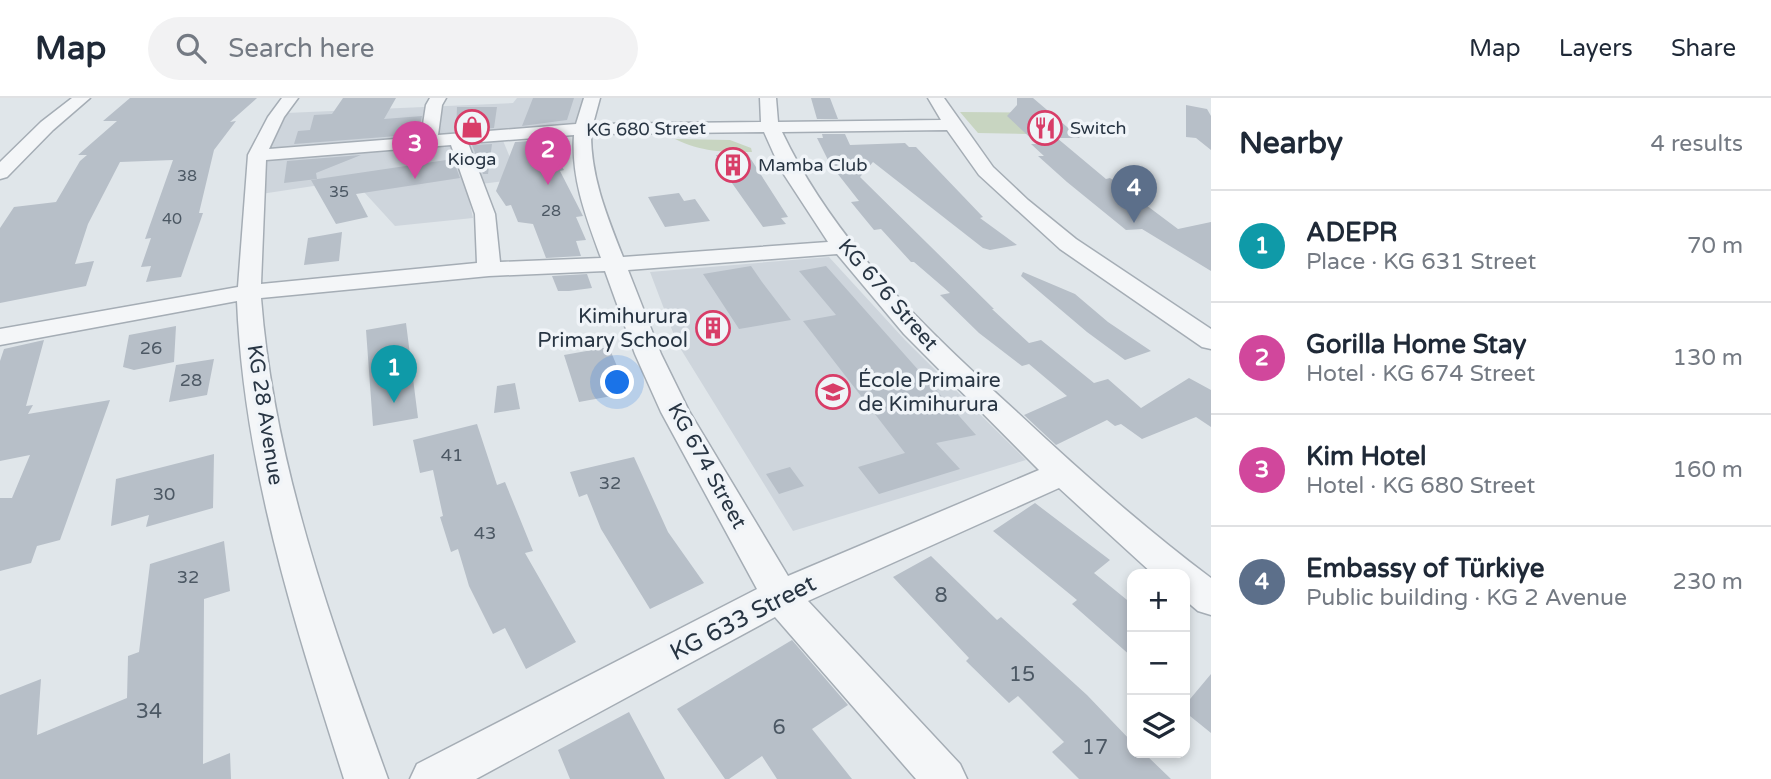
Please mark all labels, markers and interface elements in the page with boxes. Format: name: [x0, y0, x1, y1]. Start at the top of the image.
search box: [148, 17, 638, 80]
text: Map: [35, 29, 106, 68]
icon: search: [172, 29, 210, 67]
text: Search here: [228, 33, 374, 64]
text: Map: [1469, 34, 1521, 63]
text: Layers: [1559, 34, 1633, 63]
text: Share: [1671, 34, 1736, 63]
shop icon: Kioga: [453, 108, 491, 146]
restaurant icon: Switch: [1026, 109, 1064, 147]
street label: KG 680 Street: [586, 117, 706, 141]
place label: Switch: [1070, 117, 1127, 139]
pin: 3: [392, 121, 438, 179]
text: Nearby: [1239, 125, 1343, 162]
pin: 2: [525, 127, 571, 185]
text: 4 results: [1650, 130, 1743, 158]
building icon: Mamba Club: [714, 146, 752, 184]
place label: Kioga: [448, 148, 496, 170]
place label: Mamba Club: [758, 154, 868, 176]
pin: 4: [1111, 165, 1157, 223]
house number: 38: [177, 166, 197, 186]
house number: 35: [329, 182, 349, 202]
house number: 28: [541, 201, 561, 221]
house number: 40: [162, 209, 182, 229]
text: ADEPR: [1306, 217, 1398, 248]
text: 1: [1255, 232, 1269, 260]
text: 70 m: [1687, 232, 1743, 260]
street label: KG 676 Street: [833, 234, 943, 356]
text: Place · KG 631 Street: [1306, 248, 1536, 276]
place label: Kimihurura Primary School: [537, 304, 688, 353]
building icon: Kimihurura Primary School: [694, 309, 732, 347]
text: Gorilla Home Stay: [1306, 329, 1526, 360]
house number: 26: [140, 337, 162, 359]
street label: KG 28 Avenue: [242, 343, 288, 487]
text: 2: [1255, 344, 1269, 372]
text: 130 m: [1673, 344, 1743, 372]
pin: 1: [371, 345, 417, 403]
text: Hotel · KG 674 Street: [1306, 360, 1535, 388]
your location: [600, 365, 634, 399]
place label: École Primaire de Kimihurura: [858, 368, 1001, 417]
house number: 28: [180, 369, 202, 391]
school or university icon: École Primaire de Kimihurura: [814, 373, 852, 411]
street label: KG 674 Street: [662, 399, 752, 533]
text: Kim Hotel: [1306, 441, 1426, 472]
house number: 41: [441, 444, 463, 466]
text: 3: [1255, 456, 1269, 484]
text: 160 m: [1673, 456, 1743, 484]
house number: 32: [599, 472, 621, 494]
text: Hotel · KG 680 Street: [1306, 472, 1535, 500]
house number: 30: [153, 483, 175, 505]
house number: 43: [474, 522, 496, 544]
text: Embassy of Türkiye: [1306, 553, 1544, 584]
house number: 32: [177, 566, 199, 588]
text: 4: [1255, 568, 1269, 596]
text: 230 m: [1673, 568, 1743, 596]
street label: KG 633 Street: [665, 569, 821, 667]
map controls: [1127, 569, 1190, 758]
button: +: [1127, 569, 1190, 632]
house number: 8: [934, 583, 948, 608]
text: Public building · KG 2 Avenue: [1306, 584, 1627, 612]
button: −: [1127, 632, 1190, 695]
house number: 15: [1009, 662, 1035, 687]
button: layers: [1127, 695, 1190, 758]
house number: 34: [136, 699, 162, 724]
house number: 6: [772, 715, 786, 740]
house number: 17: [1082, 735, 1108, 760]

